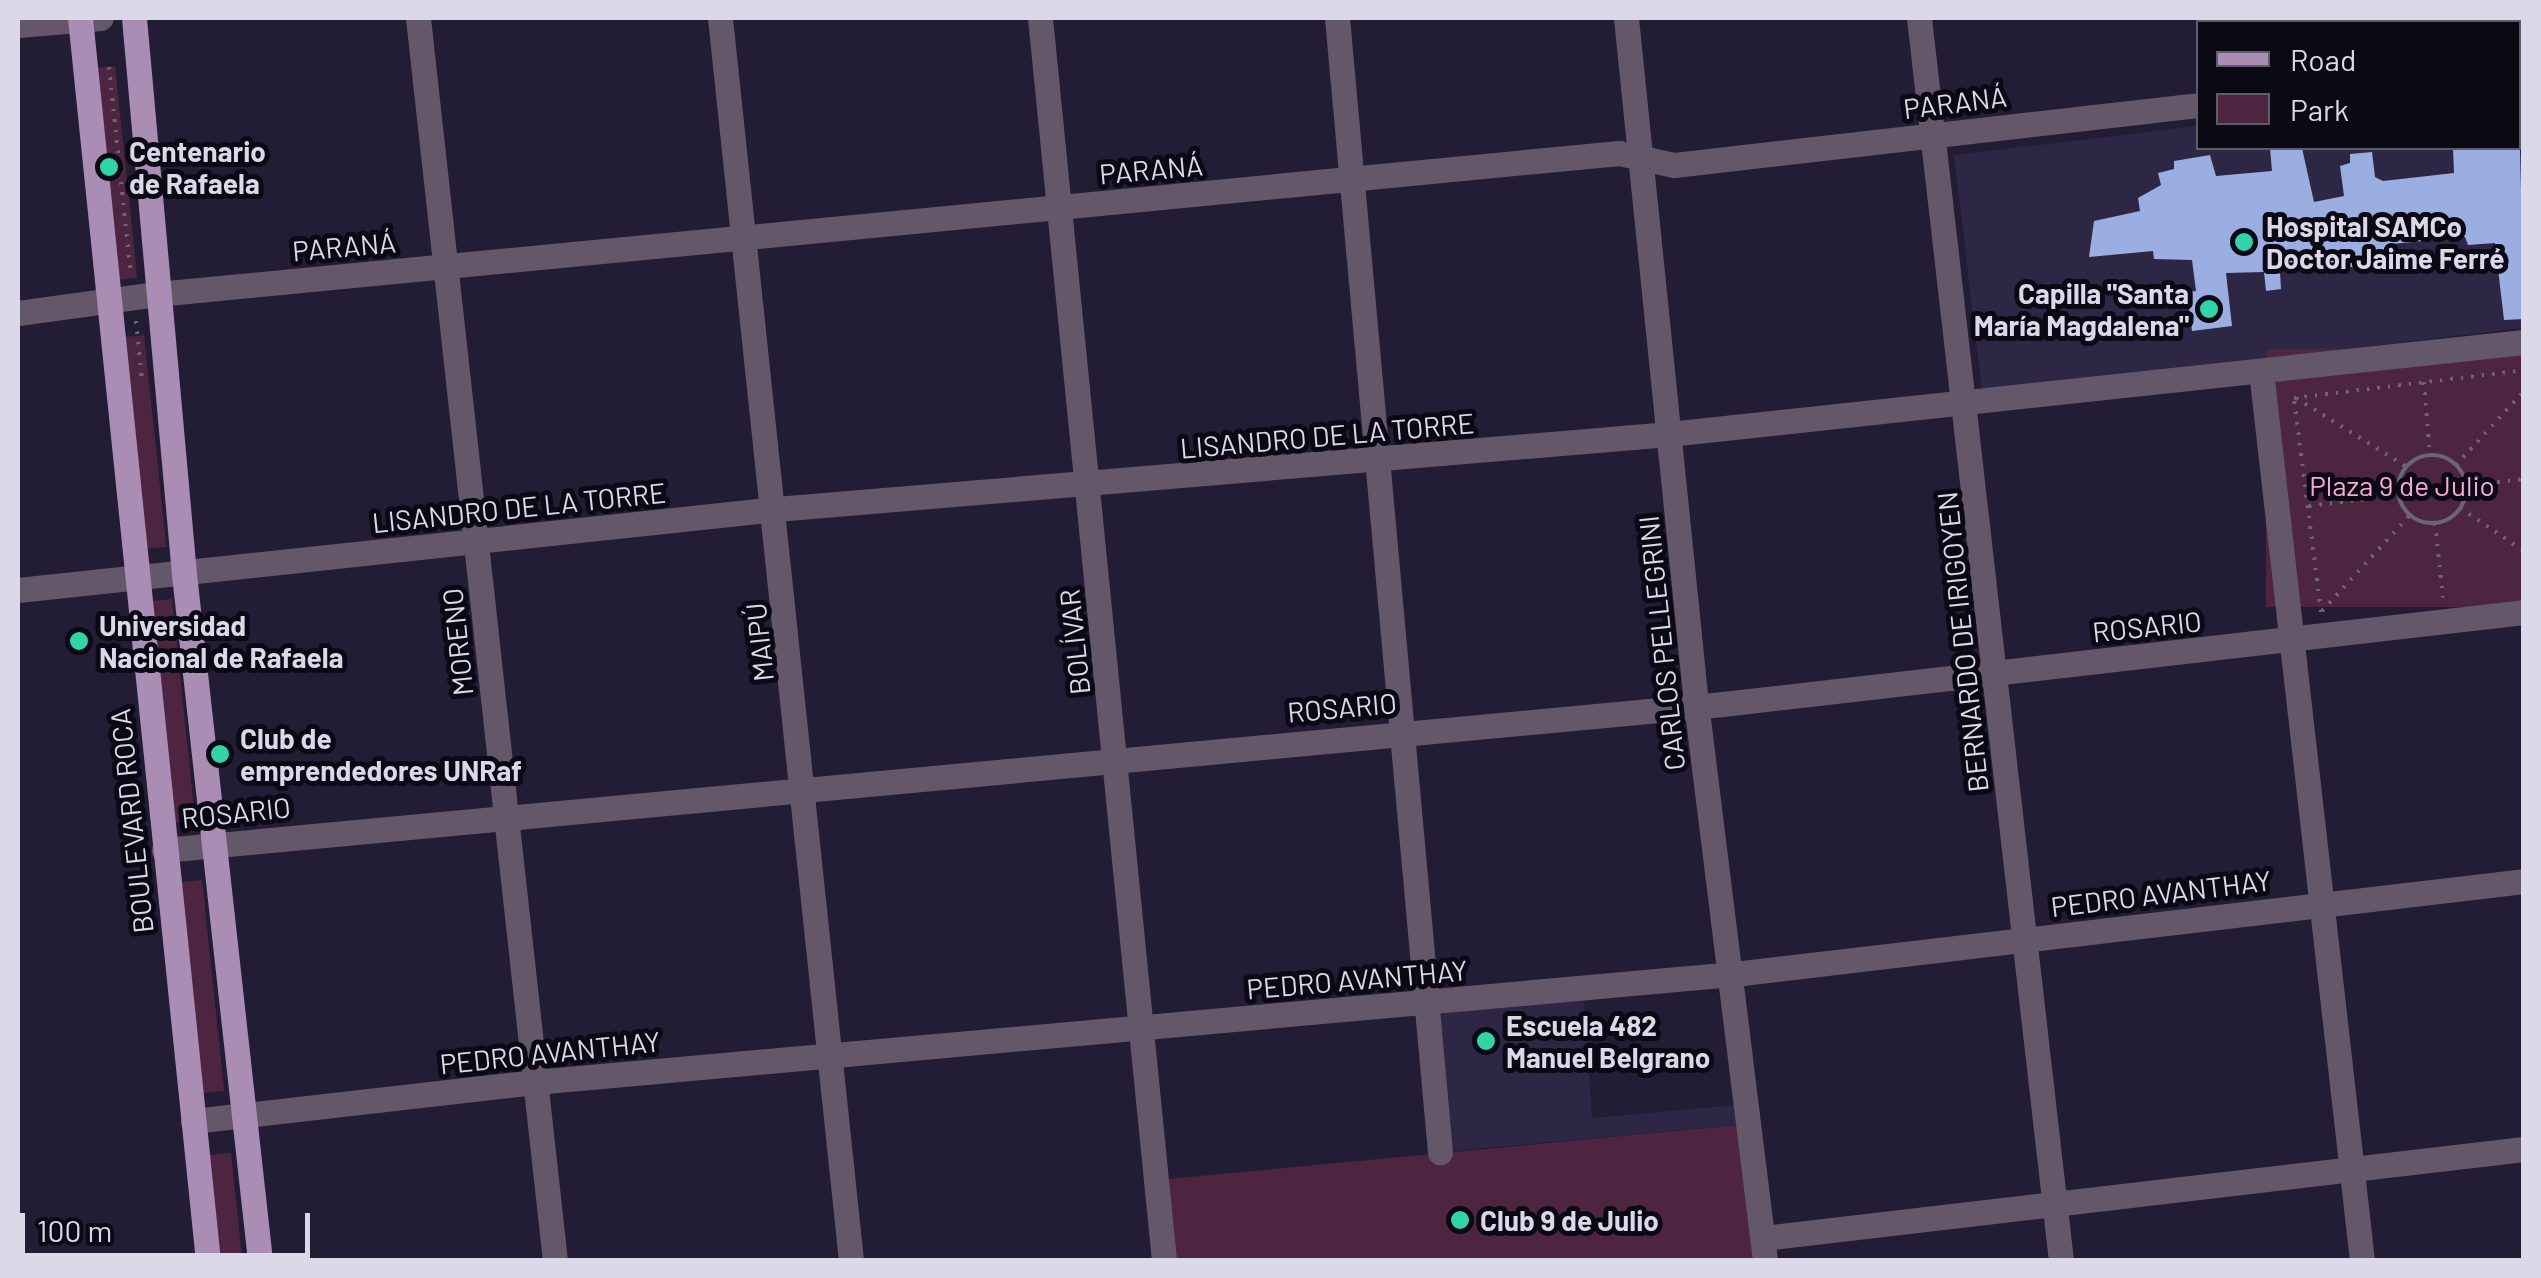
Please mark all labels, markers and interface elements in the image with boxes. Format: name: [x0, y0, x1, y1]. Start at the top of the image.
legend: [2196, 20, 2521, 150]
text: Road: [2290, 41, 2356, 77]
street label: PARANÁ: [1901, 79, 2009, 125]
text: Park: [2290, 91, 2349, 127]
place label: Centenario de Rafaela: [129, 134, 266, 200]
street label: PARANÁ: [1098, 148, 1204, 190]
marker: Centenario de Rafaela: [98, 156, 120, 178]
place label: Hospital SAMCo Doctor Jaime Ferré: [2266, 209, 2504, 275]
street label: PARANÁ: [291, 225, 397, 267]
marker: Hospital SAMCo Doctor Jaime Ferré: [2231, 229, 2257, 255]
place label: Capilla "Santa María Magdalena": [1974, 276, 2189, 342]
marker: Capilla "Santa María Magdalena": [2198, 298, 2220, 320]
street label: LISANDRO DE LA TORRE: [1178, 405, 1476, 465]
park label: Plaza 9 de Julio: [2309, 468, 2495, 502]
street label: LISANDRO DE LA TORRE: [370, 475, 668, 539]
street label: BERNARDO DE IRIGOYEN: [1930, 490, 1994, 794]
street label: CARLOS PELLEGRINI: [1631, 514, 1691, 772]
street label: MORENO: [435, 587, 479, 697]
street label: BOLÍVAR: [1052, 587, 1096, 697]
street label: MAIPÚ: [738, 601, 780, 683]
street label: ROSARIO: [2091, 604, 2203, 648]
place label: Universidad Nacional de Rafaela: [99, 608, 343, 674]
marker: Universidad Nacional de Rafaela: [68, 630, 90, 652]
street label: ROSARIO: [1286, 685, 1398, 729]
street label: BOULEVARD ROCA: [102, 707, 160, 935]
place label: Club de emprendedores UNRaf: [240, 721, 522, 787]
marker: Club de emprendedores UNRaf: [209, 743, 231, 765]
street label: ROSARIO: [180, 790, 292, 834]
street label: PEDRO AVANTHAY: [2049, 863, 2273, 923]
street label: PEDRO AVANTHAY: [1245, 953, 1469, 1005]
place label: Escuela 482 Manuel Belgrano: [1506, 1008, 1710, 1074]
street label: PEDRO AVANTHAY: [438, 1024, 662, 1080]
marker: Escuela 482 Manuel Belgrano: [1475, 1030, 1497, 1052]
scale bar: [25, 1193, 315, 1255]
place label: Club 9 de Julio: [1480, 1203, 1659, 1237]
marker: Club 9 de Julio: [1449, 1209, 1471, 1231]
text: 100 m: [37, 1212, 112, 1248]

